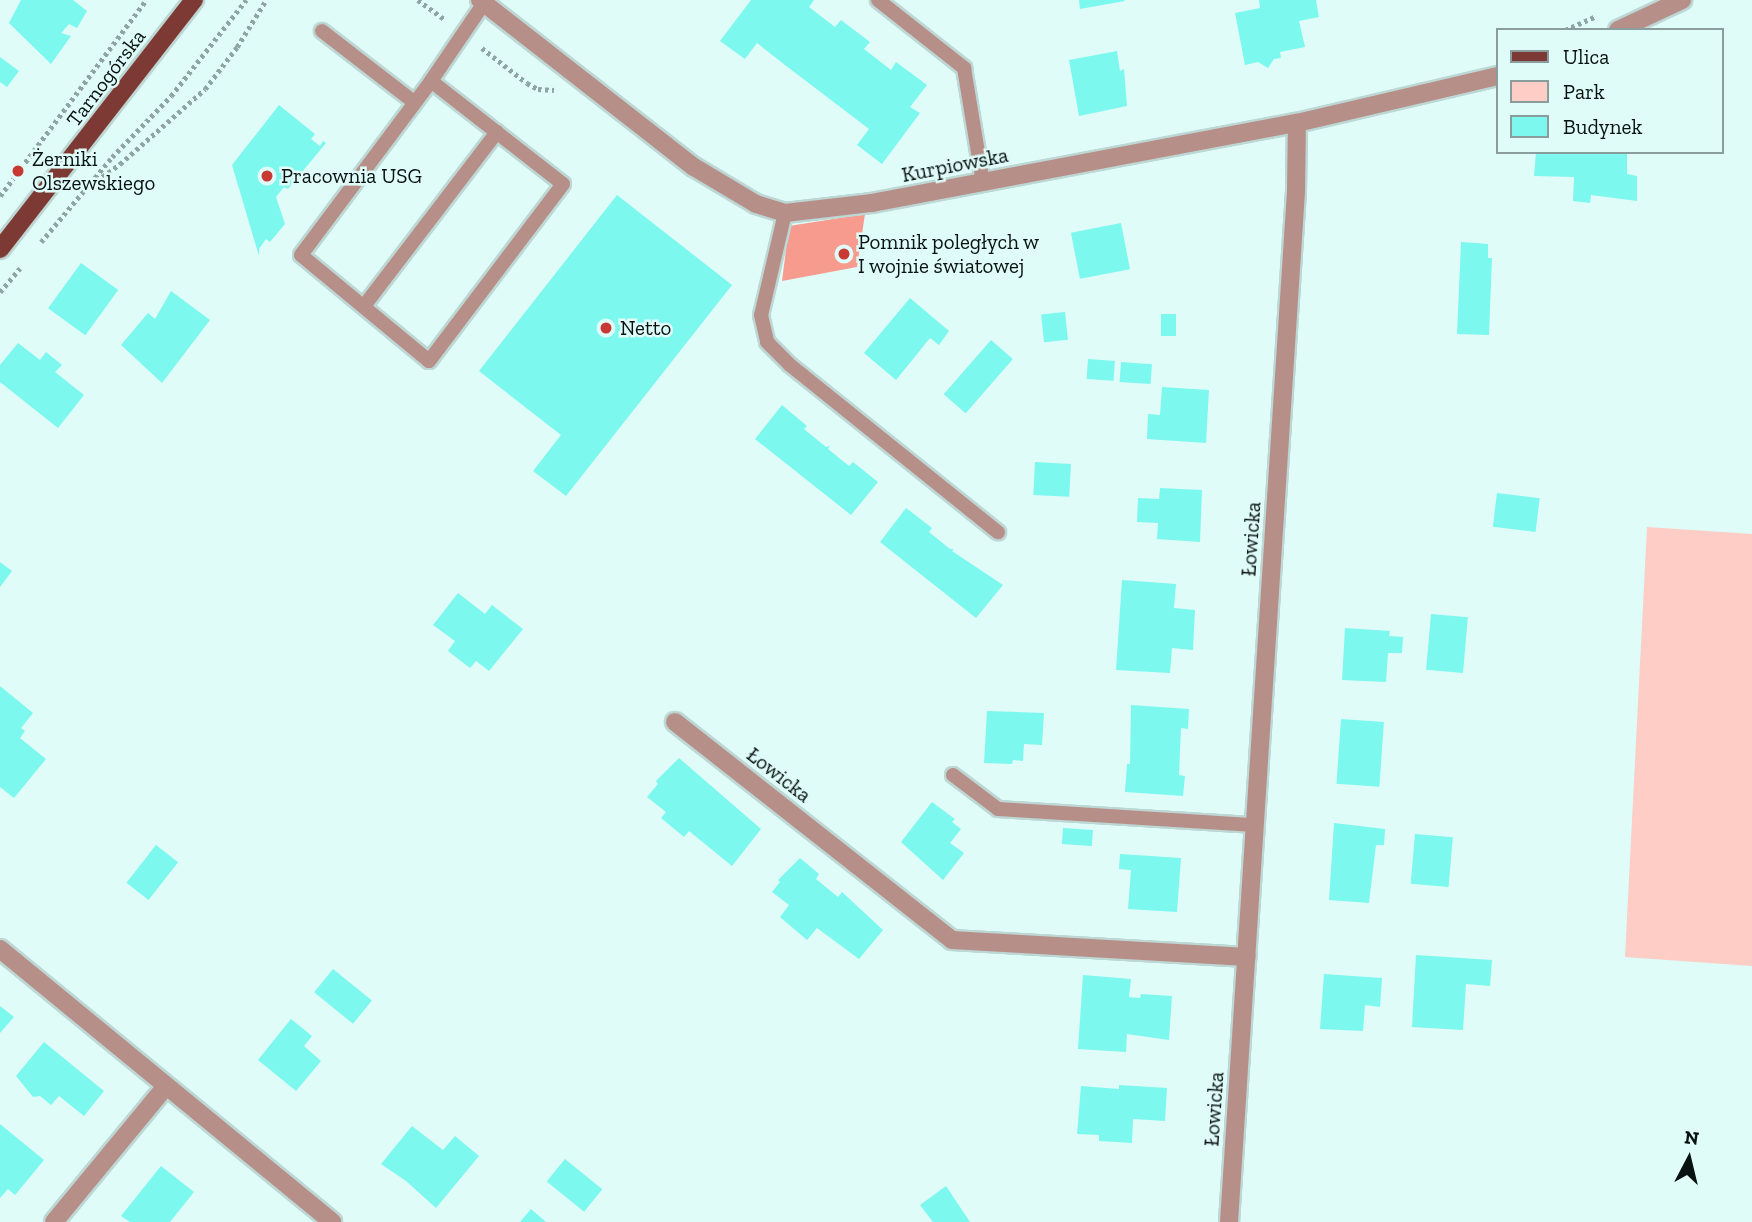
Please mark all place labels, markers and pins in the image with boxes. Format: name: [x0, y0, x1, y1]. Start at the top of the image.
place label: Żerniki Olszewskiego: [32, 146, 155, 196]
marker: Żerniki Olszewskiego: [10, 163, 26, 179]
place label: Pracownia USG: [281, 163, 422, 189]
marker: Pracownia USG: [259, 168, 275, 184]
place label: Pomnik poległych w I wojnie światowej: [858, 229, 1040, 279]
marker: Pomnik poległych w I wojnie światowej: [836, 246, 852, 262]
place label: Netto: [620, 315, 671, 341]
marker: Netto: [598, 320, 614, 336]

